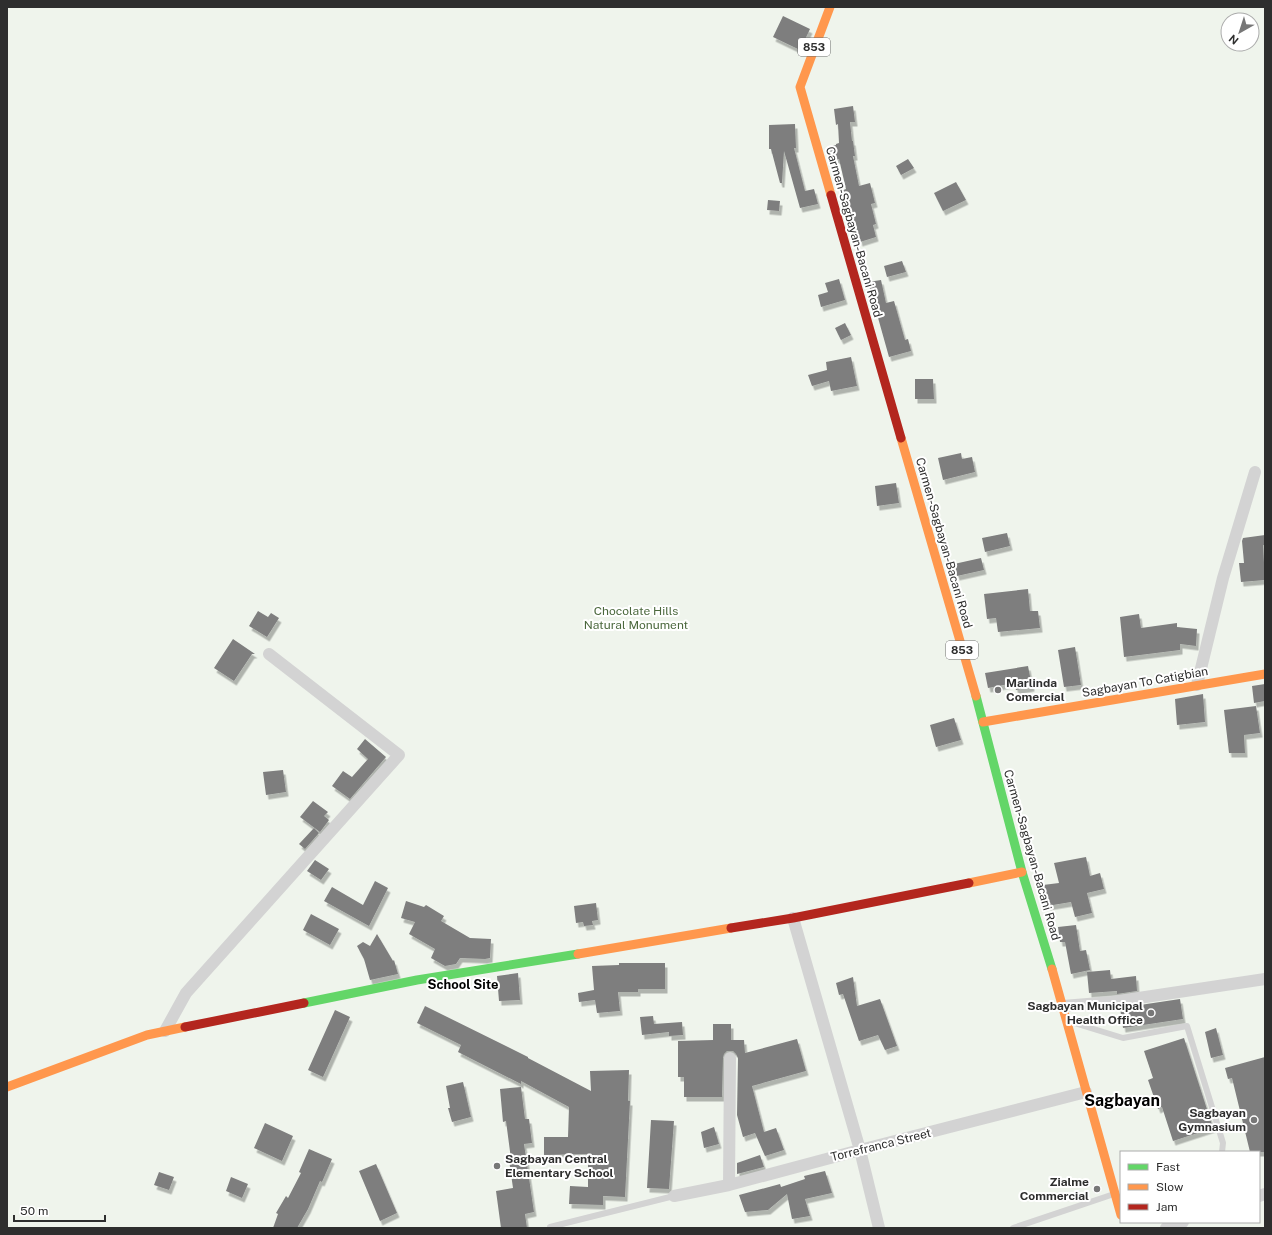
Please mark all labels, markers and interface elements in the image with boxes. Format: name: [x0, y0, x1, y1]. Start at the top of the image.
north arrow: [1220, 12, 1260, 52]
text: N: [1227, 32, 1241, 47]
road number: 853: [798, 38, 830, 56]
street label: Carmen-Sagbayan-Bacani Road: [823, 145, 885, 319]
street label: Carmen-Sagbayan-Bacani Road: [913, 456, 975, 630]
park label: Chocolate Hills Natural Monument: [584, 604, 689, 632]
road number: 853: [946, 641, 978, 659]
street label: Sagbayan To Catigbian: [1081, 664, 1209, 700]
place label: Marlinda Comercial: [1006, 676, 1065, 704]
marker: Marlinda Comercial: [993, 685, 1003, 695]
street label: Carmen-Sagbayan-Bacani Road: [1001, 768, 1063, 942]
district label: School Site: [427, 977, 499, 992]
place label: Sagbayan Municipal Health Office: [1027, 999, 1143, 1027]
marker: Sagbayan Municipal Health Office: [1146, 1008, 1156, 1018]
district label: Sagbayan: [1084, 1091, 1160, 1110]
place label: Sagbayan Gymnasium: [1178, 1106, 1246, 1134]
marker: Sagbayan Gymnasium: [1249, 1115, 1259, 1125]
street label: Torrefranca Street: [829, 1126, 933, 1164]
legend: [1120, 1151, 1260, 1223]
place label: Sagbayan Central Elementary School: [505, 1152, 614, 1180]
text: Fast: [1156, 1160, 1181, 1174]
marker: Sagbayan Central Elementary School: [492, 1161, 502, 1171]
place label: Zialme Commercial: [1020, 1175, 1089, 1203]
text: Slow: [1156, 1180, 1184, 1194]
marker: Zialme Commercial: [1092, 1184, 1102, 1194]
scale bar: [14, 1197, 105, 1223]
text: Jam: [1156, 1200, 1178, 1214]
text: 50 m: [20, 1204, 48, 1218]

